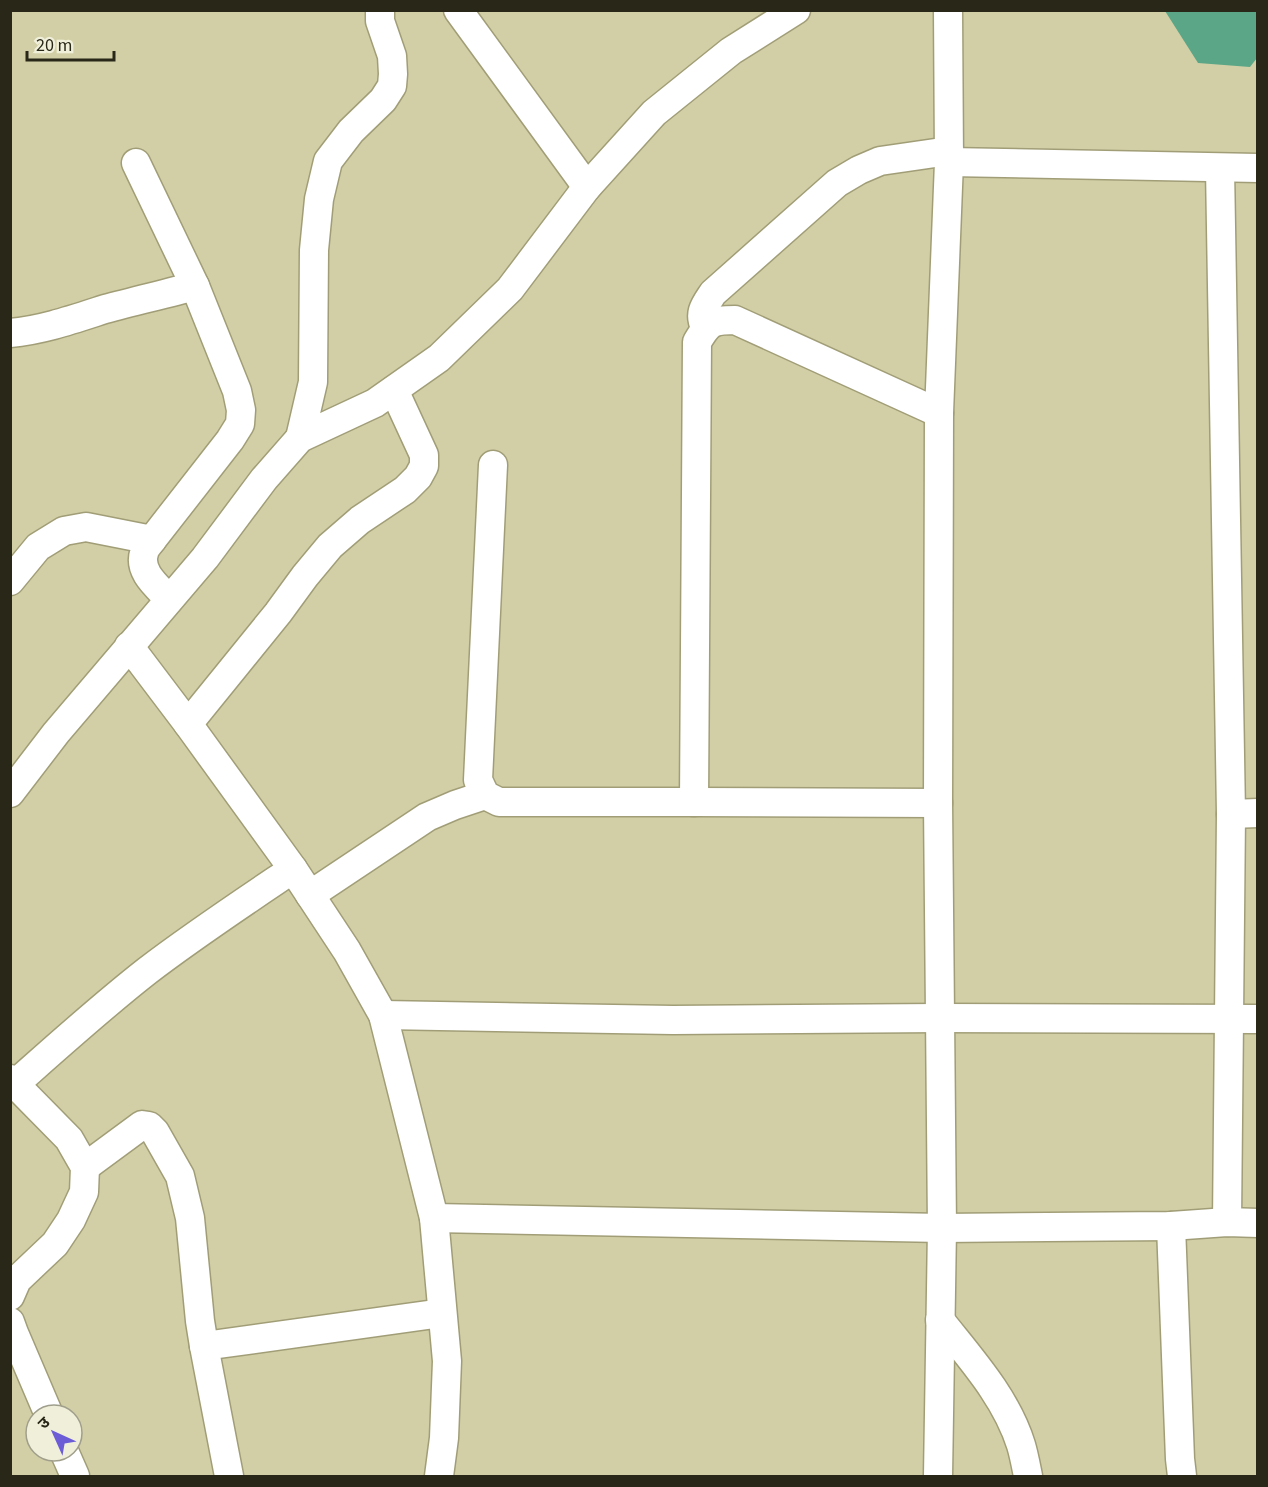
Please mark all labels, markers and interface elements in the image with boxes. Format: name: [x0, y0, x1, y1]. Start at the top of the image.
scale bar: [27, 24, 114, 62]
text: 20 m: [36, 33, 72, 58]
north arrow: [24, 1403, 84, 1463]
text: उ: [33, 1412, 56, 1434]

